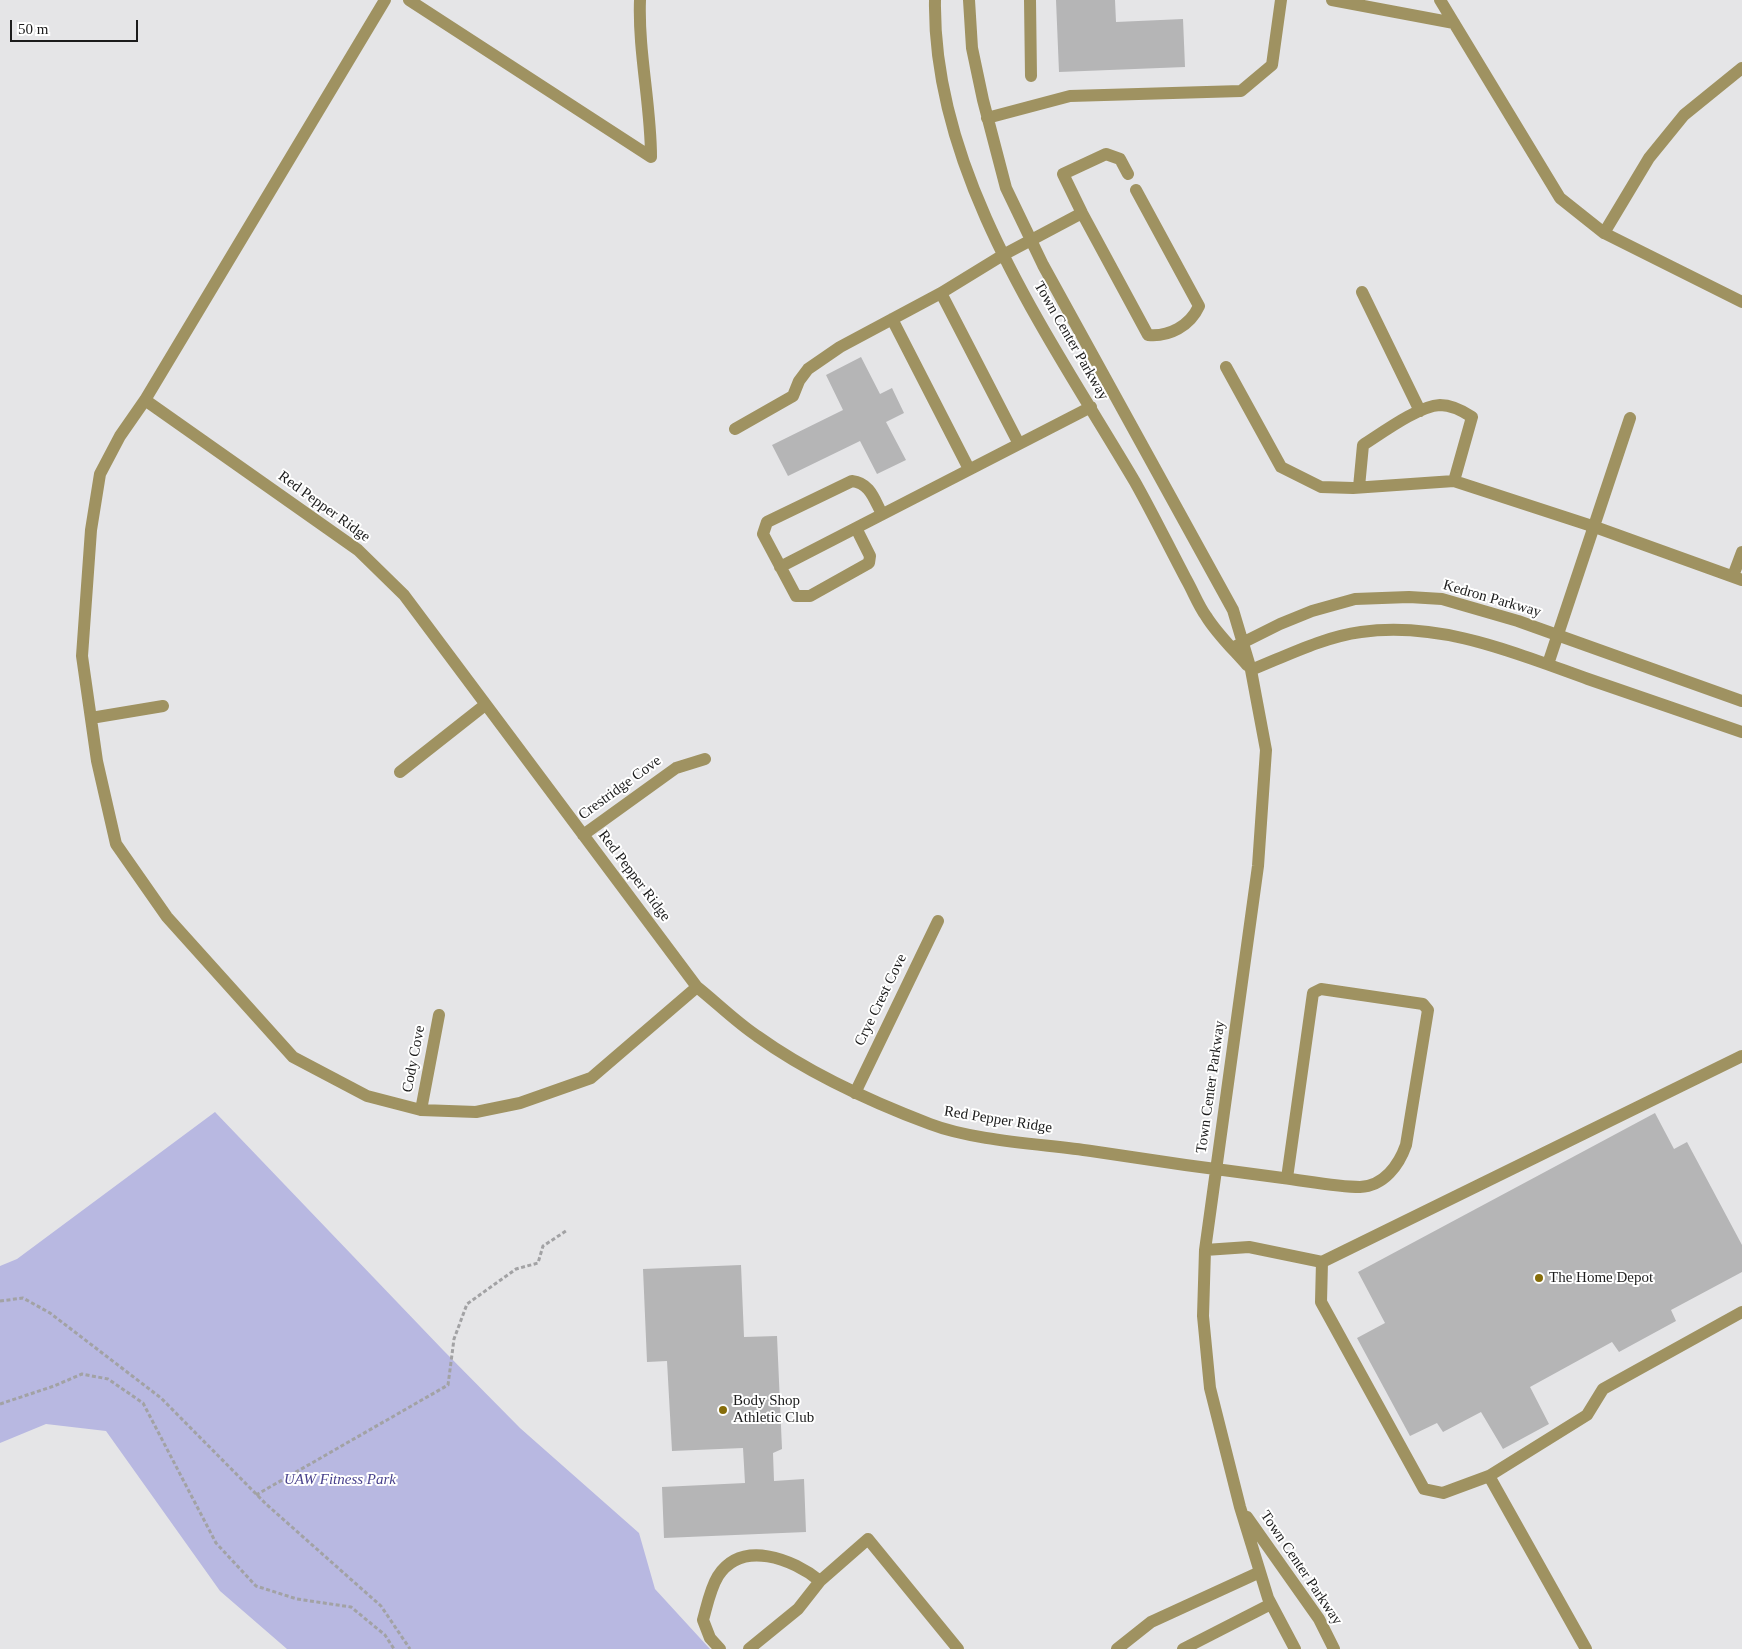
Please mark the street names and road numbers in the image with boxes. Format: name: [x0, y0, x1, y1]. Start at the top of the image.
street label: Town Center Parkway: [1030, 279, 1112, 403]
street label: Red Pepper Ridge: [275, 468, 373, 546]
street label: Kedron Parkway: [1441, 576, 1543, 622]
street label: Crestridge Cove: [575, 752, 665, 824]
street label: Red Pepper Ridge: [594, 827, 674, 925]
street label: Crye Crest Cove: [851, 951, 911, 1049]
street label: Town Center Parkway: [1193, 1019, 1229, 1155]
street label: Cody Cove: [399, 1024, 429, 1094]
street label: Red Pepper Ridge: [943, 1103, 1053, 1137]
street label: Town Center Parkway: [1256, 1507, 1346, 1629]

